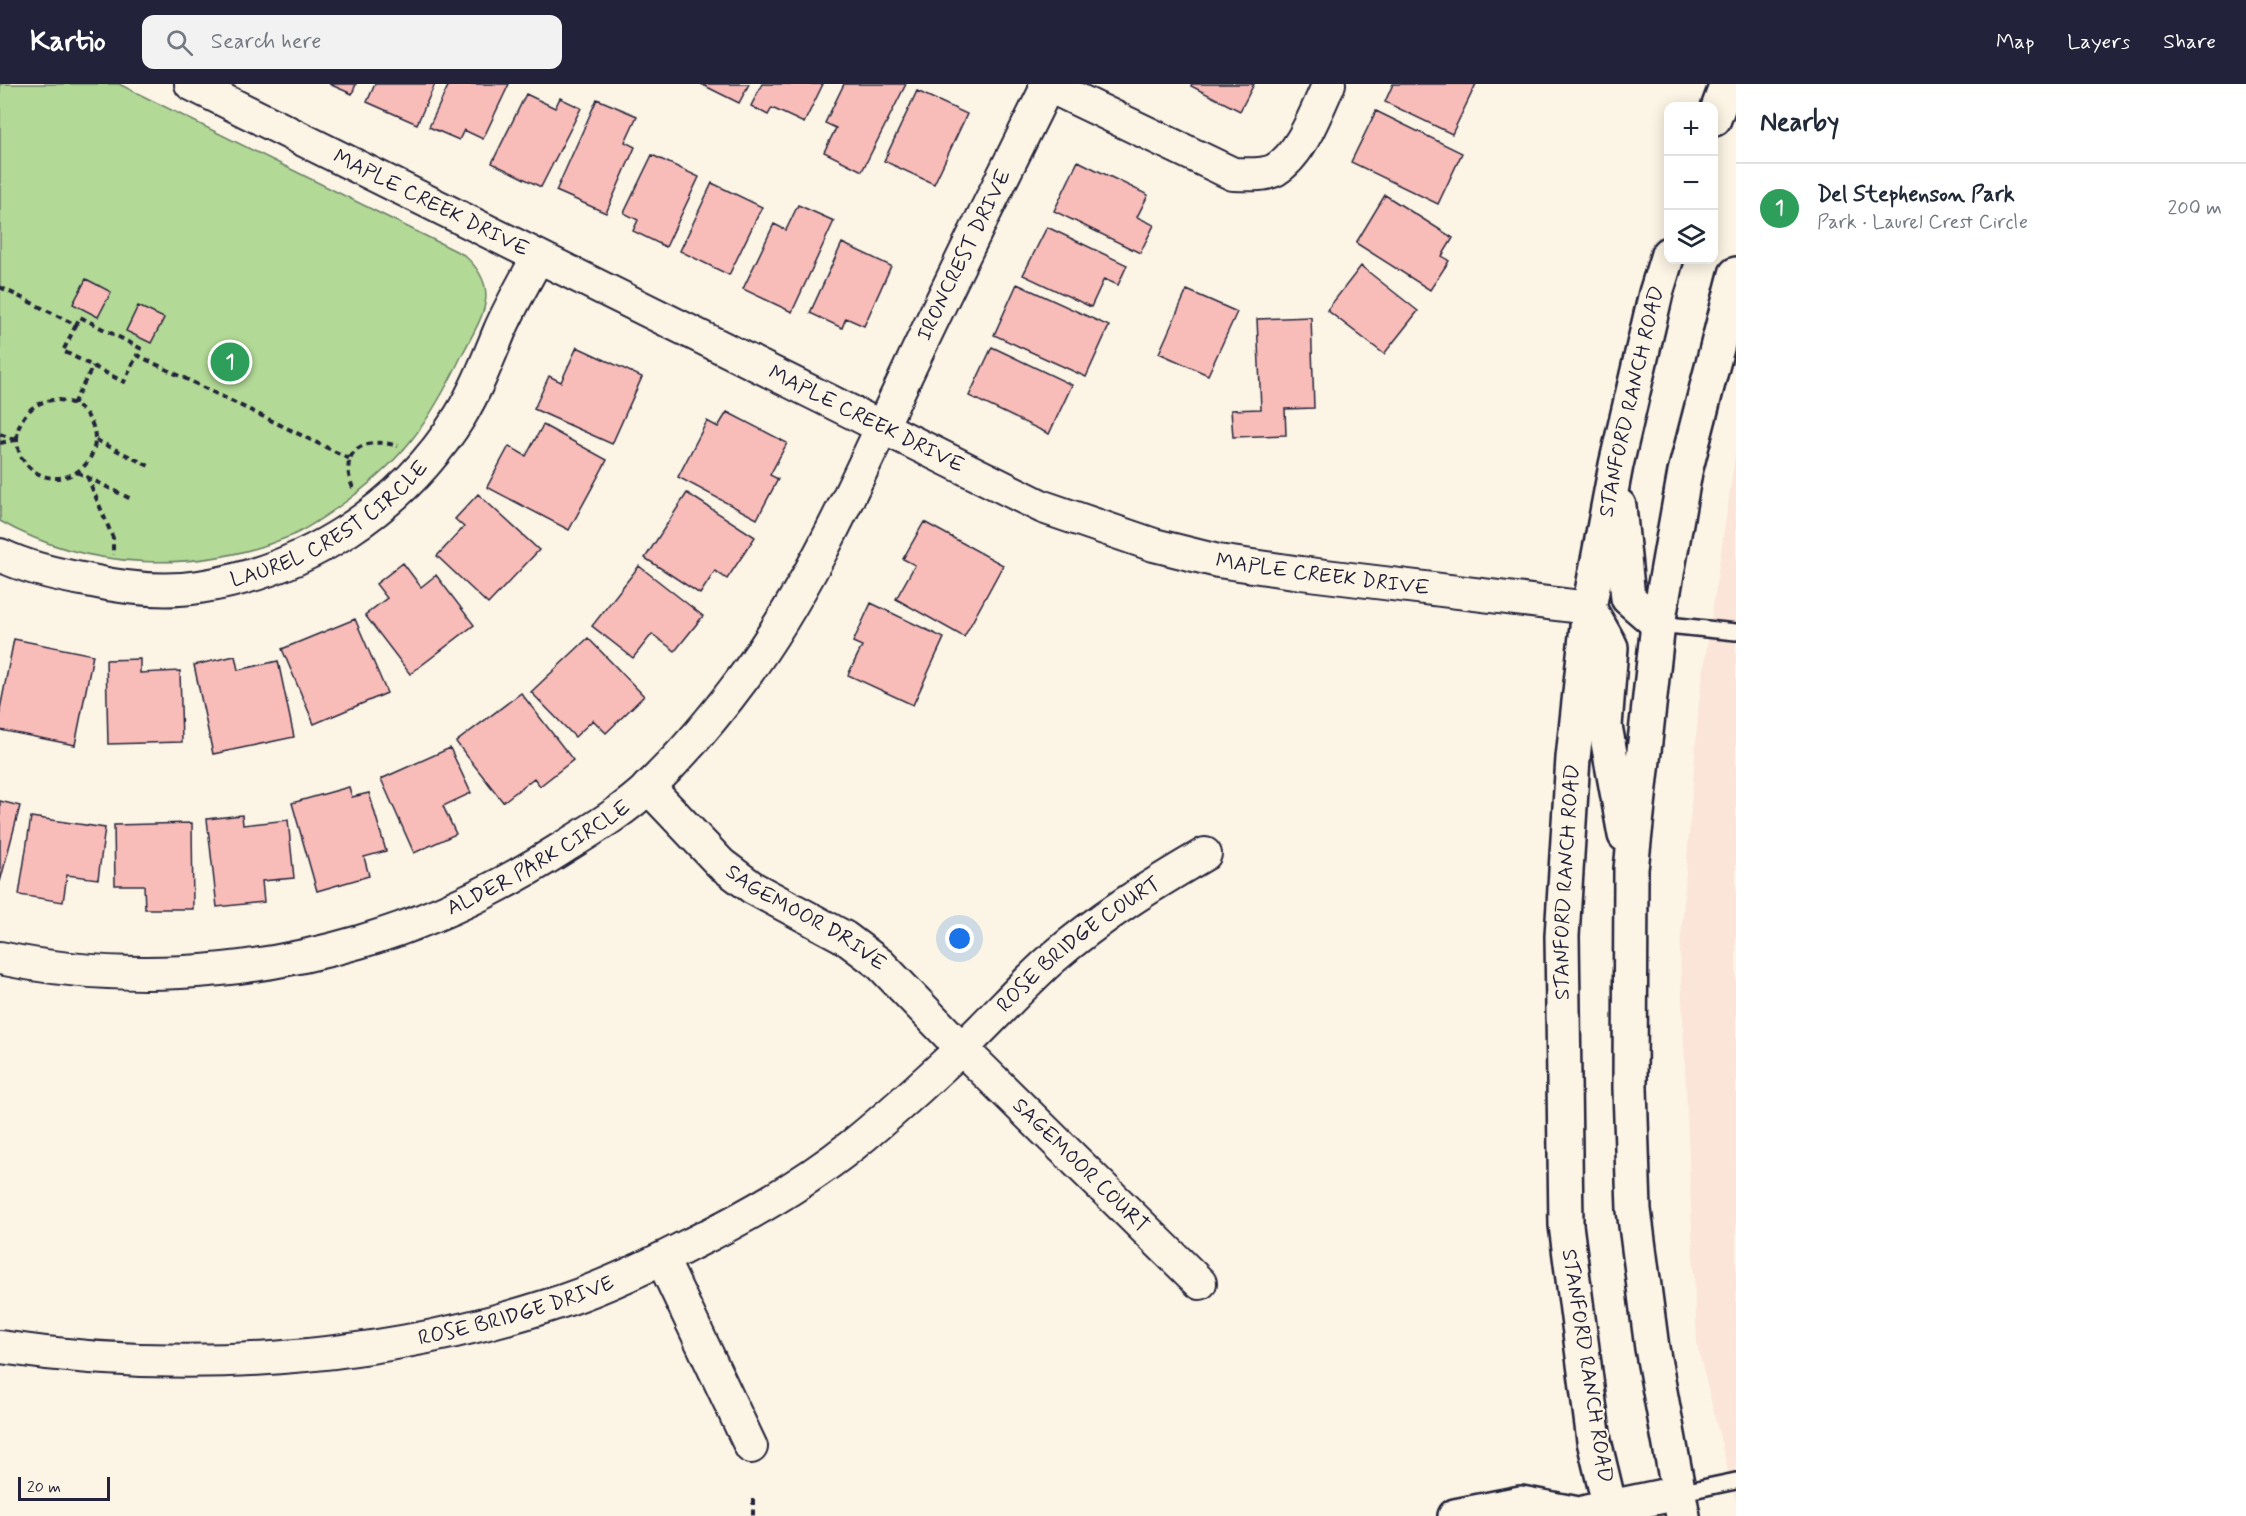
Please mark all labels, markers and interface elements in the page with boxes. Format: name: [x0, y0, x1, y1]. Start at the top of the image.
search box: [142, 15, 562, 69]
text: Kartio: [30, 24, 106, 61]
icon: search: [163, 26, 196, 59]
text: Search here: [211, 28, 322, 56]
text: Map: [1996, 28, 2034, 56]
text: Layers: [2067, 28, 2130, 56]
text: Share: [2163, 28, 2216, 56]
map controls: [1664, 102, 1718, 264]
button: +: [1664, 102, 1718, 156]
text: Nearby: [1760, 106, 1839, 140]
street label: MAPLE CREEK DRIVE: [328, 143, 534, 264]
button: −: [1664, 156, 1718, 210]
street label: IRONCREST DRIVE: [910, 165, 1018, 346]
text: Del Stephenson Park: [1817, 181, 2015, 209]
text: 1: [1775, 195, 1784, 222]
text: 200 m: [2167, 195, 2222, 222]
text: Park · Laurel Crest Circle: [1817, 209, 2028, 236]
button: layers: [1664, 210, 1718, 264]
street label: STANFORD RANCH ROAD: [1592, 283, 1671, 519]
pin: 1: [210, 340, 250, 384]
street label: MAPLE CREEK DRIVE: [764, 359, 969, 480]
street label: LAUREL CREST CIRCLE: [228, 455, 435, 594]
street label: MAPLE CREEK DRIVE: [1214, 547, 1431, 602]
street label: STANFORD RANCH ROAD: [1548, 763, 1587, 1000]
street label: ALDER PARK CIRCLE: [442, 794, 636, 922]
street label: SAGEMOOR DRIVE: [720, 858, 892, 978]
street label: ROSE BRIDGE COURT: [991, 870, 1166, 1019]
your location: [945, 924, 974, 953]
street label: SAGEMOOR COURT: [1006, 1092, 1155, 1239]
street label: STANFORD RANCH ROAD: [1555, 1247, 1619, 1485]
street label: ROSE BRIDGE DRIVE: [416, 1269, 618, 1353]
scale bar: [18, 1474, 110, 1502]
text: 20 m: [27, 1477, 61, 1498]

